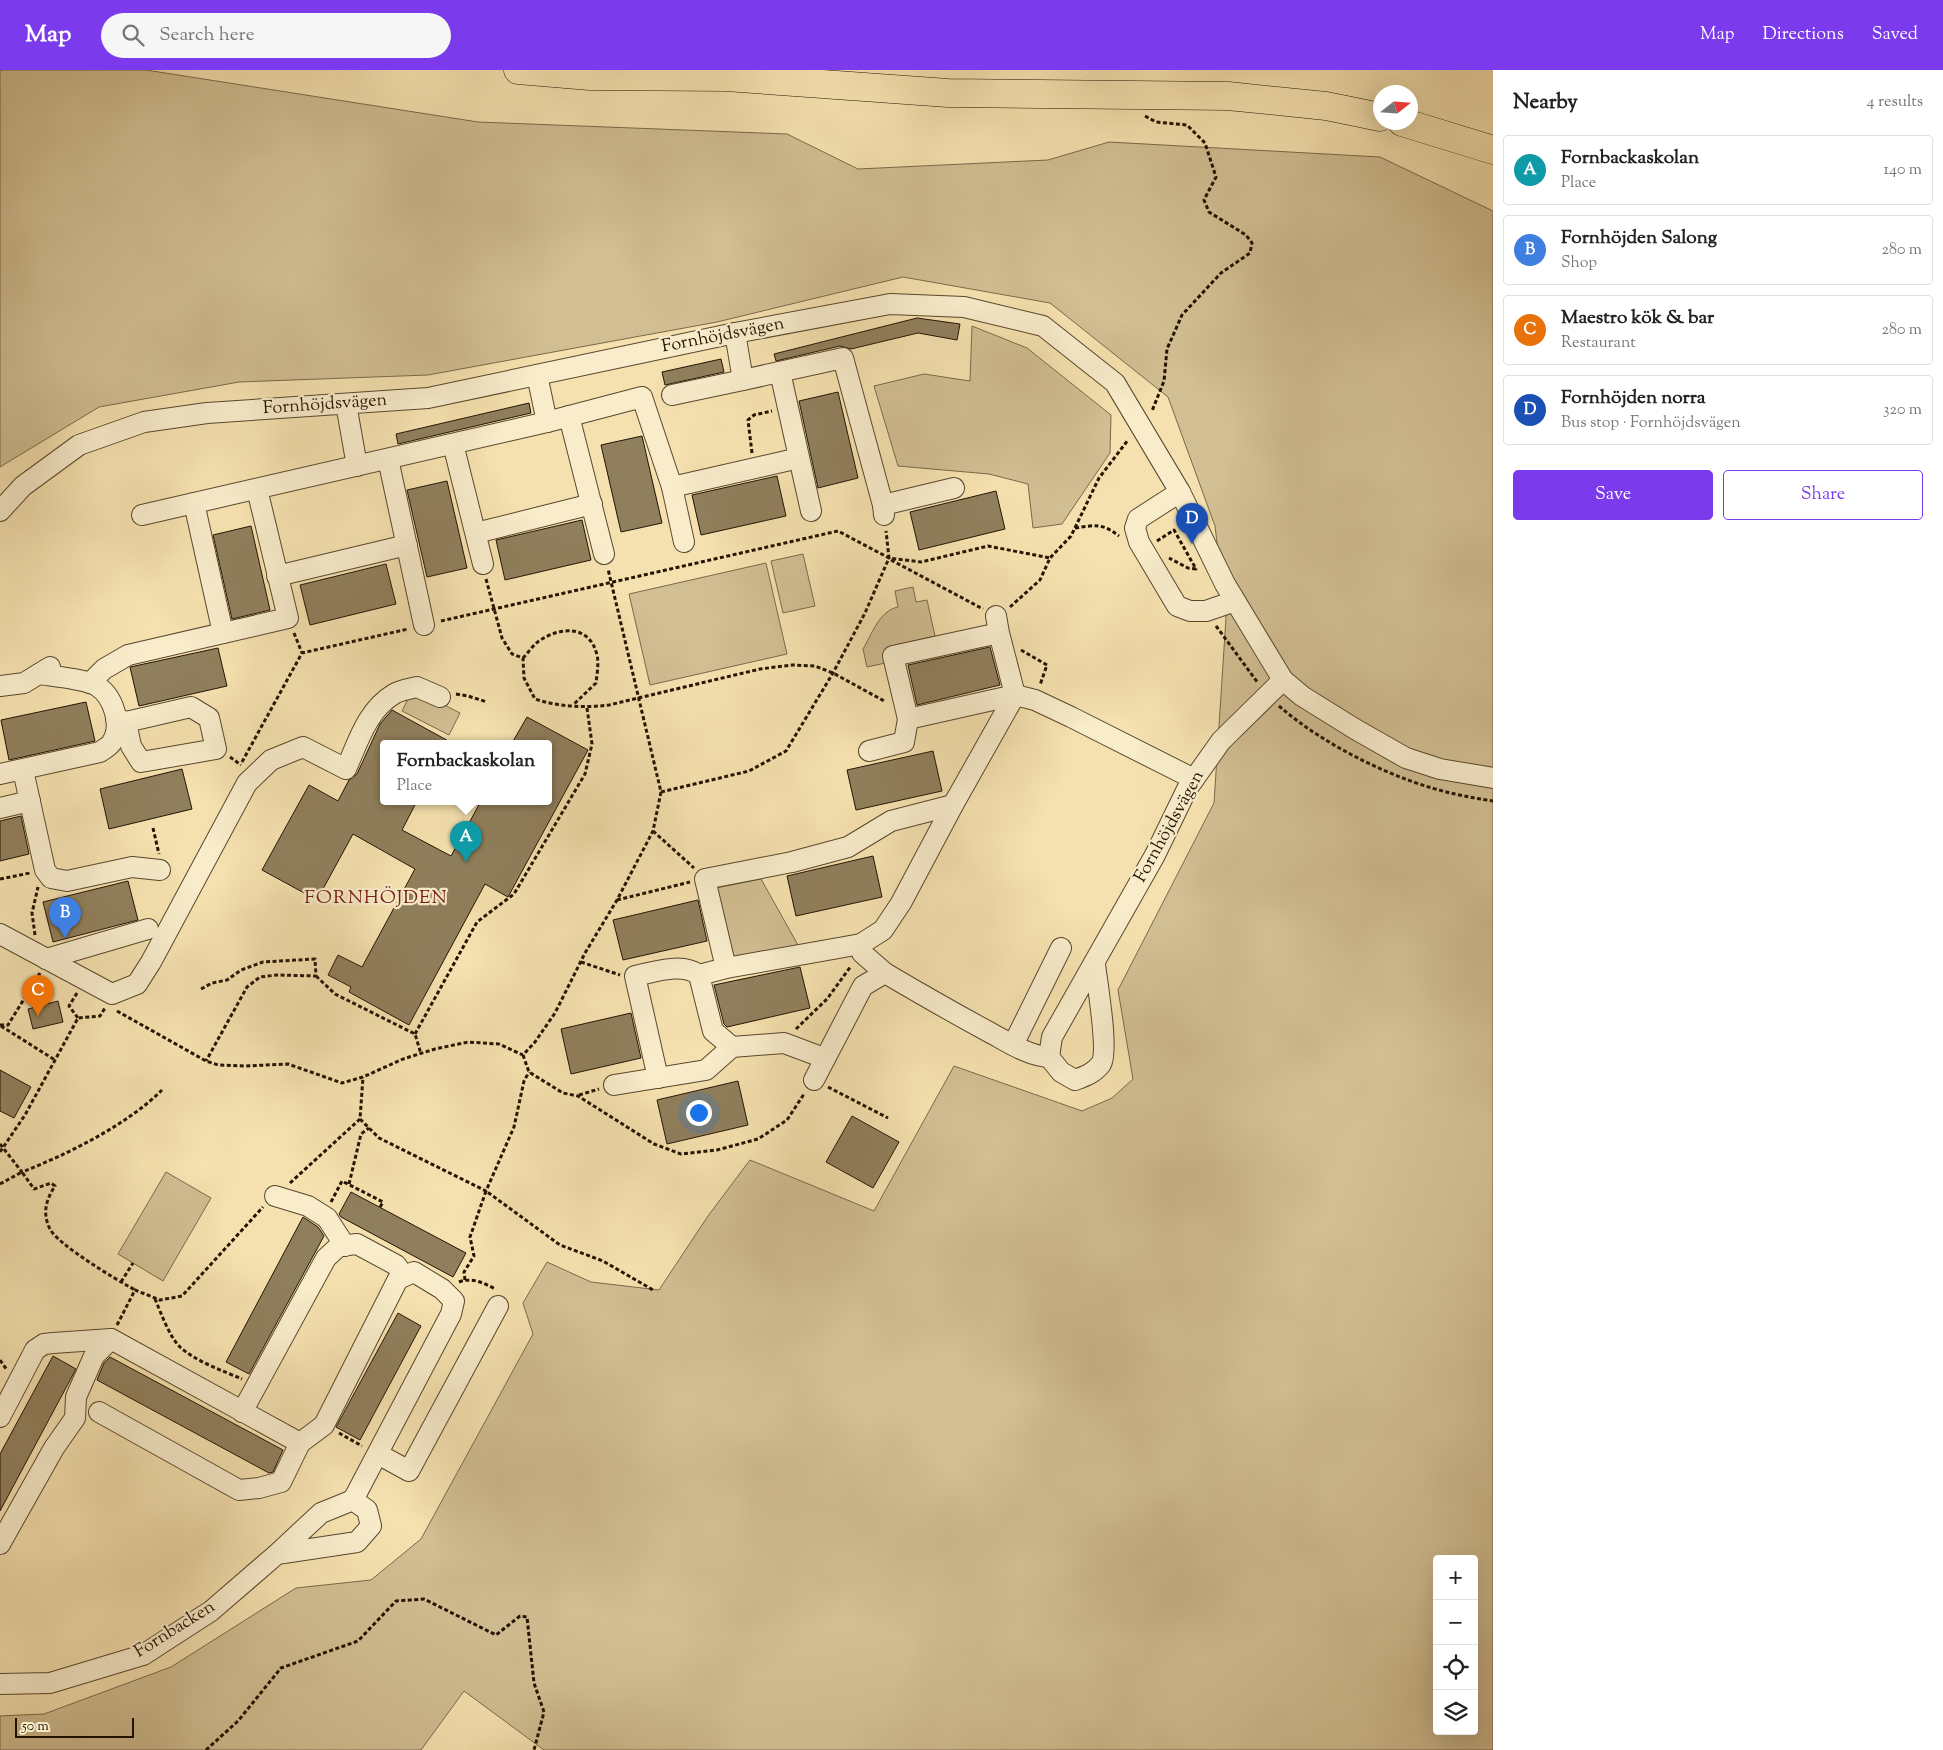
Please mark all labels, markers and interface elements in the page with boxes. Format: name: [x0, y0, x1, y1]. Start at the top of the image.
search box: [101, 13, 451, 58]
text: Map: [25, 18, 71, 52]
icon: search: [119, 21, 147, 49]
text: Search here: [159, 22, 255, 49]
text: Map: [1700, 22, 1735, 48]
text: Directions: [1763, 22, 1844, 48]
text: Saved: [1872, 22, 1918, 48]
north arrow: [1373, 85, 1418, 130]
text: Nearby: [1513, 88, 1578, 118]
text: 4 results: [1867, 91, 1923, 114]
text: Fornbackaskolan: [1561, 145, 1699, 172]
text: A: [1524, 159, 1537, 182]
text: 140 m: [1884, 159, 1922, 182]
text: Place: [1561, 172, 1596, 195]
text: Fornhöjden Salong: [1561, 225, 1717, 252]
text: B: [1525, 239, 1535, 262]
text: 280 m: [1881, 239, 1922, 262]
text: Shop: [1561, 252, 1597, 275]
text: Maestro kök & bar: [1561, 305, 1714, 332]
street label: Fornhöjdsvägen: [659, 311, 787, 361]
text: C: [1524, 319, 1536, 342]
text: 280 m: [1881, 319, 1922, 342]
text: Restaurant: [1561, 332, 1636, 355]
text: Fornhöjden norra: [1561, 385, 1706, 412]
street label: Fornhöjdsvägen: [262, 388, 388, 422]
text: D: [1524, 399, 1536, 422]
text: 320 m: [1883, 399, 1922, 422]
text: Bus stop · Fornhöjdsvägen: [1561, 412, 1741, 435]
button: Save: [1513, 470, 1713, 520]
button: Share: [1723, 470, 1923, 520]
pin: D: [1176, 503, 1208, 544]
popup: [380, 740, 552, 805]
text: Fornbackaskolan: [397, 748, 535, 775]
street label: Fornhöjdsvägen: [1128, 766, 1212, 888]
text: Place: [397, 775, 432, 798]
pin: A: [450, 821, 482, 862]
district label: FORNHÖJDEN: [304, 885, 448, 912]
pin: B: [49, 897, 81, 938]
pin: C: [22, 975, 54, 1016]
your location: [686, 1100, 712, 1126]
map controls: [1433, 1555, 1478, 1735]
button: +: [1433, 1555, 1478, 1600]
street label: Fornbacken: [129, 1595, 221, 1665]
button: −: [1433, 1600, 1478, 1645]
button: locate: [1433, 1645, 1478, 1690]
button: layers: [1433, 1690, 1478, 1735]
scale bar: [15, 1715, 134, 1738]
text: 50 m: [22, 1717, 49, 1737]

